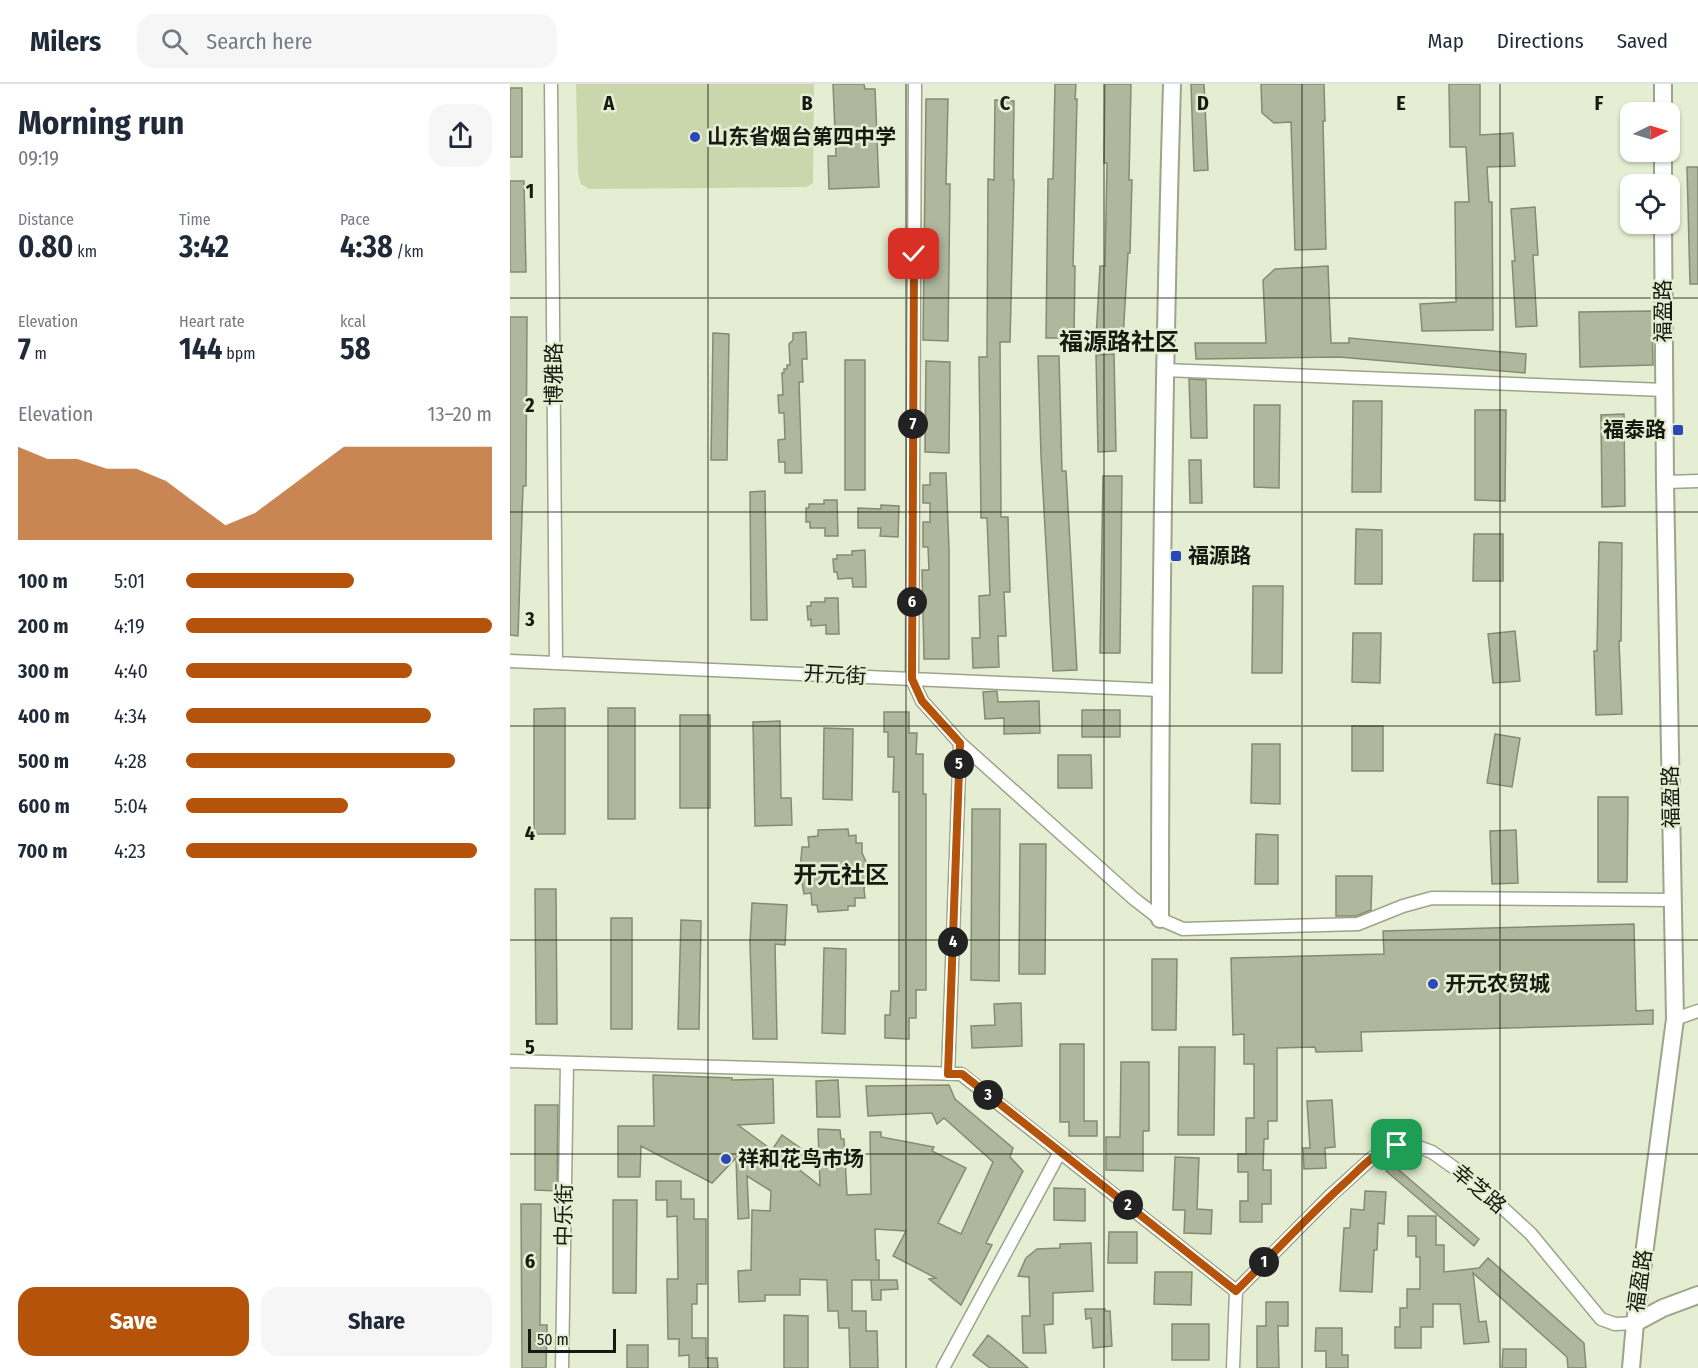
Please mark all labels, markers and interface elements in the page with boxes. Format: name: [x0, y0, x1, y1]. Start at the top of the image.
search box: [137, 14, 557, 68]
text: Milers: [30, 25, 101, 58]
icon: search: [158, 25, 191, 58]
text: Search here: [206, 28, 312, 55]
text: Map: [1427, 28, 1464, 54]
text: Directions: [1497, 28, 1584, 54]
text: Saved: [1617, 28, 1668, 54]
text: A: [603, 91, 616, 115]
text: B: [801, 91, 813, 115]
text: C: [1000, 91, 1011, 115]
text: D: [1197, 91, 1209, 115]
text: E: [1396, 91, 1406, 115]
text: F: [1595, 91, 1604, 115]
north arrow: [1620, 102, 1680, 162]
map controls: [1620, 102, 1680, 234]
text: Morning run: [18, 103, 184, 143]
button: share: [429, 104, 492, 167]
place label: 山东省烟台第四中学: [707, 124, 896, 150]
marker: 山东省烟台第四中学: [688, 130, 702, 144]
text: 09:19: [18, 146, 59, 170]
button: locate: [1620, 174, 1680, 234]
text: 1: [526, 179, 534, 203]
text: Distance: [18, 210, 74, 229]
text: Time: [179, 210, 211, 229]
text: Pace: [340, 210, 370, 229]
pin: [888, 228, 939, 279]
text: 0.80: [18, 229, 73, 265]
text: 3:42: [179, 229, 229, 265]
text: 4:38: [340, 229, 393, 265]
icon: check: [897, 237, 930, 270]
text: km: [73, 242, 97, 261]
text: /km: [393, 242, 424, 261]
street label: 福盈路: [1650, 280, 1676, 343]
text: Elevation: [18, 312, 78, 331]
text: Heart rate: [179, 312, 245, 331]
text: kcal: [340, 312, 366, 331]
district label: 福源路社区: [1059, 328, 1179, 356]
text: 7: [18, 331, 31, 367]
text: 144: [179, 331, 223, 367]
text: 58: [340, 331, 371, 367]
street label: 博雅路: [541, 343, 567, 406]
text: m: [31, 344, 47, 363]
text: bpm: [223, 344, 256, 363]
text: 2: [524, 393, 535, 417]
text: Elevation: [18, 402, 93, 426]
text: 13–20 m: [428, 402, 492, 426]
pin: 7: [898, 409, 928, 439]
text: 7: [910, 414, 916, 433]
place label: 福泰路: [1603, 417, 1666, 443]
marker: 福泰路: [1671, 423, 1685, 437]
place label: 福源路: [1188, 543, 1251, 569]
marker: 福源路: [1169, 549, 1183, 563]
text: 100 m: [18, 569, 68, 593]
text: 5:01: [114, 569, 145, 593]
pin: 6: [897, 587, 927, 617]
text: 6: [908, 592, 916, 611]
text: 3: [524, 607, 535, 631]
text: 200 m: [18, 614, 69, 638]
text: 4:19: [114, 614, 145, 638]
text: 300 m: [18, 659, 69, 683]
text: 4:40: [114, 659, 148, 683]
street label: 开元街: [803, 660, 867, 690]
text: 400 m: [18, 704, 70, 728]
text: 4:34: [114, 704, 147, 728]
text: 500 m: [18, 749, 69, 773]
text: 4:28: [114, 749, 147, 773]
pin: 5: [944, 749, 974, 779]
text: 5: [955, 754, 963, 773]
street label: 福盈路: [1657, 765, 1685, 829]
text: 600 m: [18, 794, 70, 818]
text: 5:04: [114, 794, 148, 818]
text: 4: [525, 821, 535, 845]
text: 700 m: [18, 839, 68, 863]
text: 4:23: [114, 839, 146, 863]
district label: 开元社区: [793, 861, 889, 889]
pin: 4: [938, 927, 968, 957]
text: 4: [949, 932, 957, 951]
place label: 开元农贸城: [1445, 971, 1550, 997]
marker: 开元农贸城: [1426, 977, 1440, 991]
text: 5: [525, 1035, 535, 1059]
pin: 3: [973, 1080, 1003, 1110]
text: 3: [984, 1085, 992, 1104]
pin: [1371, 1119, 1422, 1170]
icon: arrive: [1380, 1128, 1413, 1161]
place label: 祥和花鸟市场: [738, 1146, 864, 1172]
marker: 祥和花鸟市场: [719, 1152, 733, 1166]
street label: 幸芝路: [1447, 1159, 1511, 1219]
street label: 中乐街: [550, 1183, 578, 1247]
pin: 2: [1113, 1190, 1143, 1220]
text: 2: [1124, 1195, 1132, 1214]
pin: 1: [1249, 1247, 1279, 1277]
street label: 福盈路: [1623, 1248, 1657, 1314]
text: 6: [525, 1249, 535, 1273]
text: 1: [1261, 1252, 1267, 1271]
button: Save: [18, 1287, 249, 1356]
button: Share: [261, 1287, 492, 1356]
scale bar: [528, 1326, 616, 1354]
text: 50 m: [537, 1330, 569, 1349]

